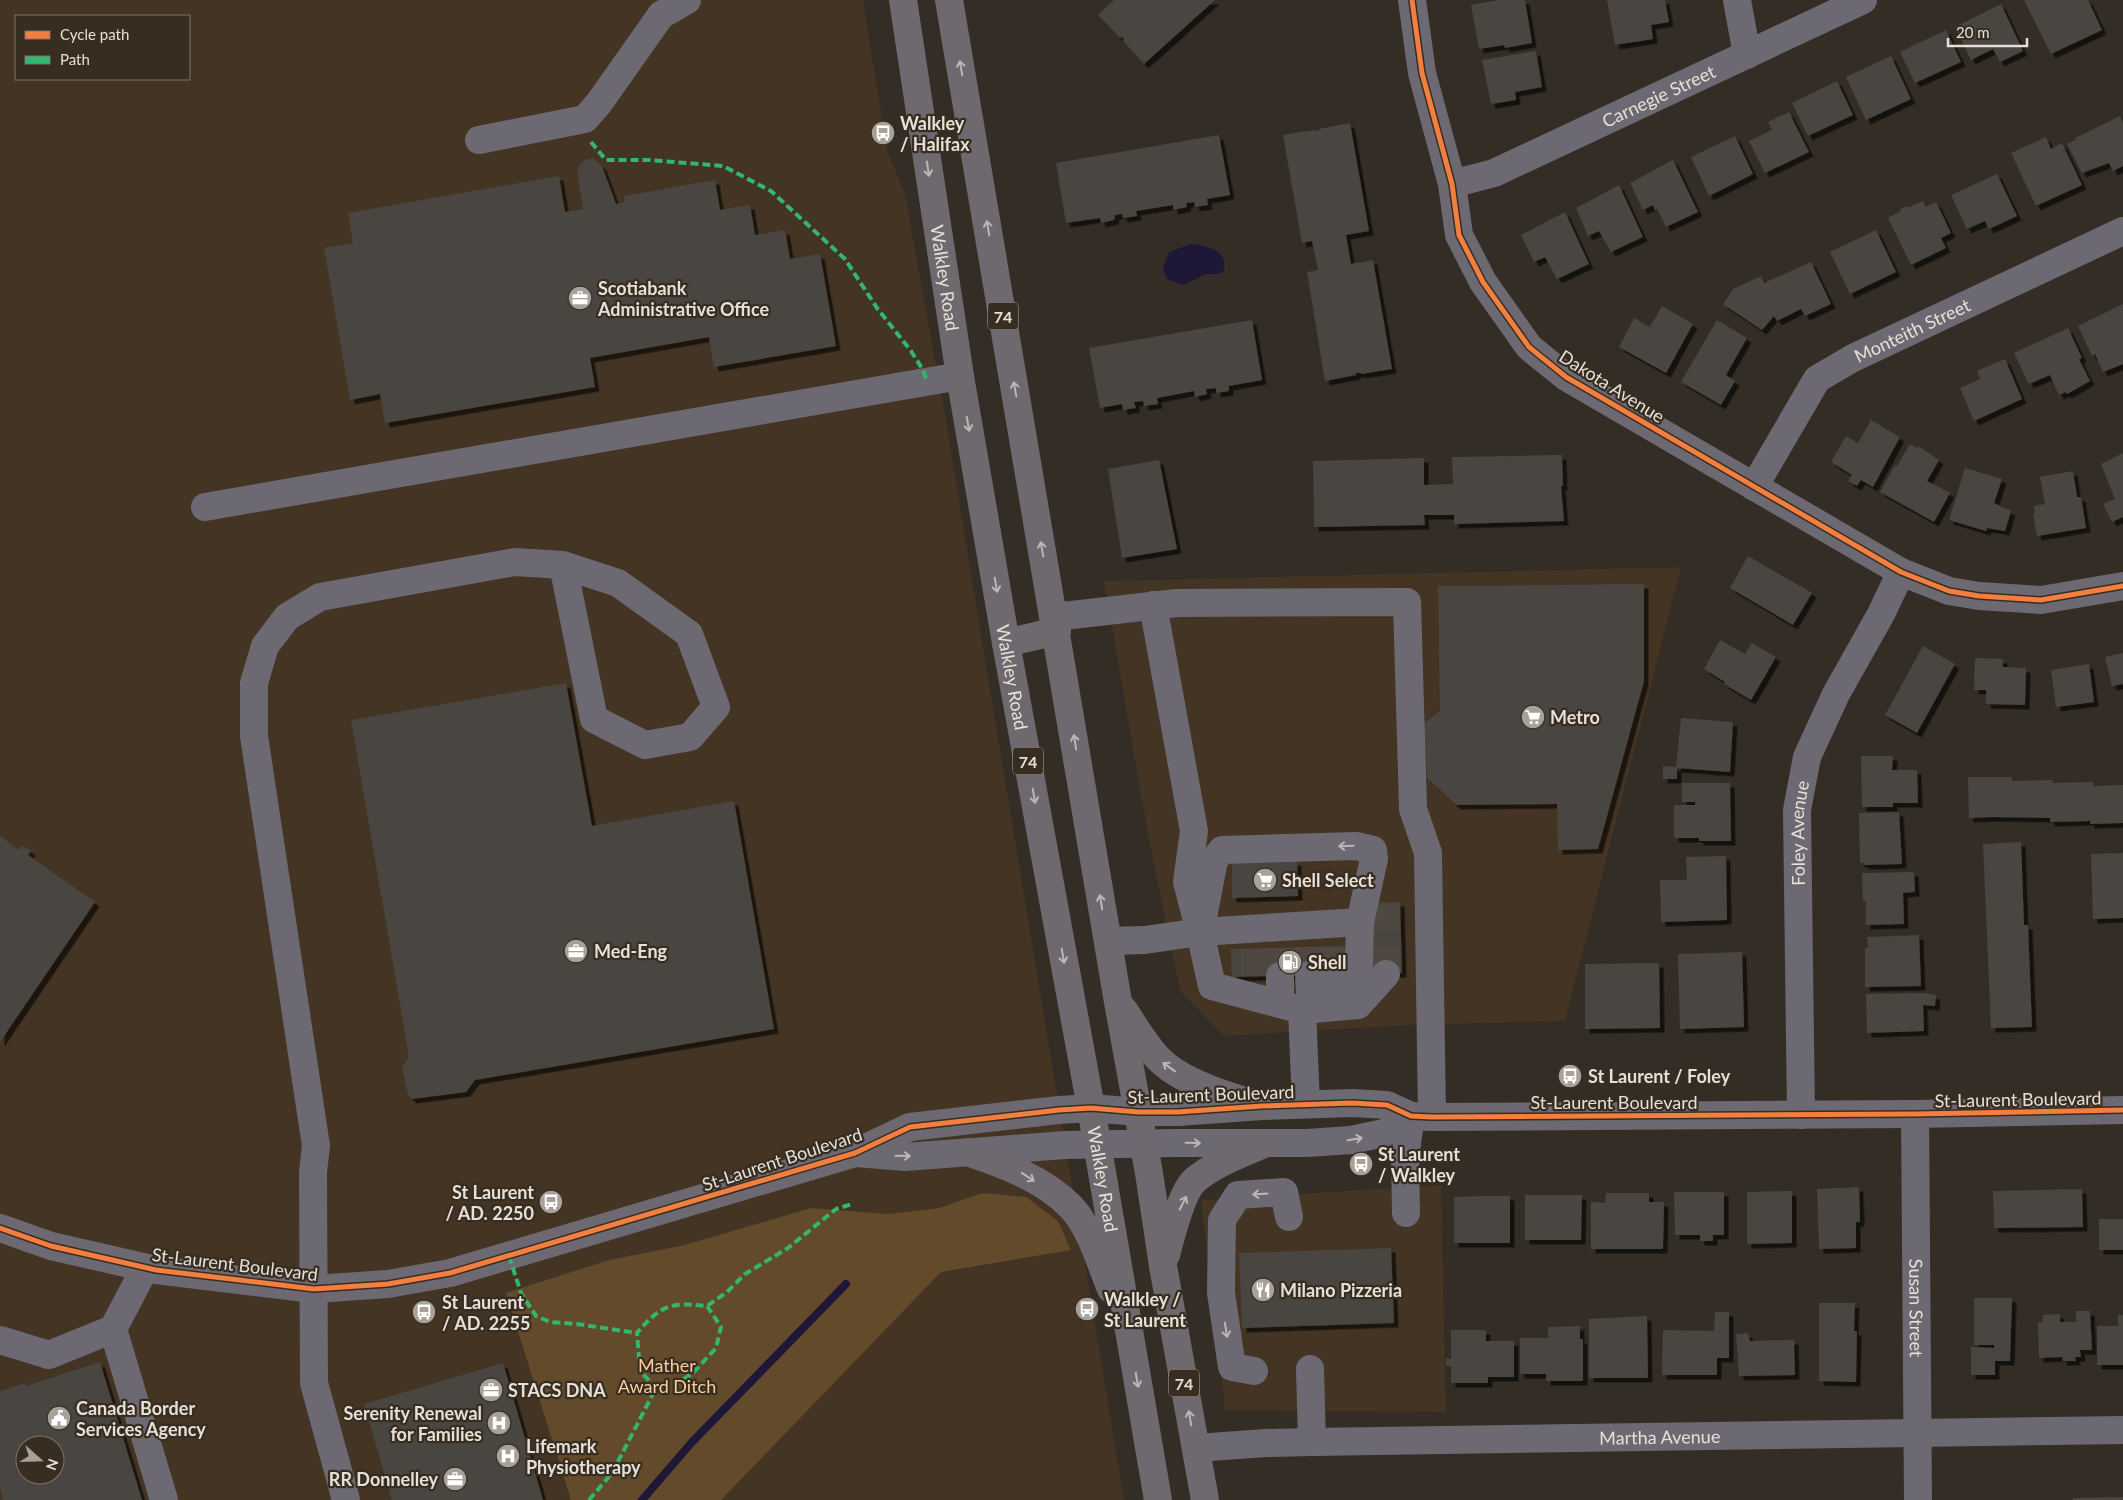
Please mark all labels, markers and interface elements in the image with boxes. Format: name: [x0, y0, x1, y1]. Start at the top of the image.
legend: [15, 15, 190, 80]
scale bar: [1948, 15, 2027, 47]
text: 20 m: [1956, 23, 1990, 41]
text: Cycle path: [60, 25, 129, 43]
text: Path: [60, 50, 90, 68]
street label: Carnegie Street: [1598, 60, 1719, 132]
one-way arrow: [955, 61, 965, 77]
place label: Walkley / Halifax: [900, 112, 970, 155]
bus stop icon: Walkley / Halifax: [870, 120, 896, 146]
one-way arrow: [924, 161, 934, 177]
one-way arrow: [983, 221, 993, 237]
street label: Walkley Road: [926, 223, 964, 332]
place label: Scotiabank Administrative Office: [597, 277, 769, 320]
office icon: Scotiabank Administrative Office: [567, 285, 593, 311]
street label: Monteith Street: [1851, 293, 1974, 367]
road number: 74: [988, 302, 1018, 330]
street label: Dakota Avenue: [1555, 345, 1669, 427]
one-way arrow: [1010, 381, 1020, 397]
one-way arrow: [964, 416, 974, 432]
one-way arrow: [1037, 541, 1047, 557]
one-way arrow: [991, 576, 1001, 592]
street label: Walkley Road: [992, 623, 1033, 732]
supermarket icon: Metro: [1520, 704, 1546, 730]
place label: Metro: [1550, 706, 1600, 728]
one-way arrow: [1069, 734, 1079, 750]
road number: 74: [1013, 748, 1043, 774]
street label: Foley Avenue: [1786, 779, 1813, 886]
one-way arrow: [1029, 788, 1039, 804]
one-way arrow: [1338, 841, 1354, 851]
supermarket icon: Shell Select: [1252, 867, 1278, 893]
place label: Shell Select: [1282, 869, 1374, 891]
one-way arrow: [1096, 895, 1106, 911]
office icon: Med-Eng: [563, 938, 589, 964]
place label: Med-Eng: [594, 940, 668, 962]
one-way arrow: [1058, 948, 1068, 964]
fuel station icon: Shell: [1277, 949, 1303, 975]
place label: Shell: [1308, 951, 1346, 973]
one-way arrow: [1162, 1062, 1176, 1072]
bus stop icon: St Laurent / Foley: [1557, 1063, 1583, 1089]
place label: St Laurent / Foley: [1588, 1065, 1731, 1087]
street label: St-Laurent Boulevard: [1127, 1080, 1295, 1108]
street label: St-Laurent Boulevard: [1934, 1087, 2102, 1111]
street label: St-Laurent Boulevard: [1530, 1091, 1698, 1113]
street label: St-Laurent Boulevard: [699, 1123, 865, 1195]
street label: Walkley Road: [1083, 1124, 1123, 1234]
one-way arrow: [1347, 1133, 1363, 1143]
one-way arrow: [1184, 1138, 1201, 1148]
place label: St Laurent / Walkley: [1378, 1143, 1460, 1186]
one-way arrow: [895, 1151, 911, 1161]
bus stop icon: St Laurent / Walkley: [1348, 1151, 1374, 1177]
one-way arrow: [1021, 1171, 1035, 1182]
place label: St Laurent / AD. 2250: [446, 1181, 534, 1224]
bus stop icon: St Laurent / AD. 2250: [538, 1189, 564, 1215]
one-way arrow: [1253, 1189, 1269, 1198]
one-way arrow: [1179, 1196, 1188, 1211]
street label: St-Laurent Boulevard: [151, 1243, 319, 1285]
street label: Susan Street: [1905, 1259, 1928, 1358]
restaurant icon: Milano Pizzeria: [1250, 1277, 1276, 1303]
place label: Milano Pizzeria: [1280, 1279, 1402, 1301]
place label: Walkley / St Laurent: [1104, 1288, 1186, 1331]
place label: St Laurent / AD. 2255: [442, 1291, 530, 1334]
bus stop icon: Walkley / St Laurent: [1074, 1296, 1100, 1322]
bus stop icon: St Laurent / AD. 2255: [411, 1299, 437, 1325]
one-way arrow: [1222, 1322, 1232, 1338]
park label: Mather Award Ditch: [618, 1354, 716, 1397]
road number: 74: [1169, 1370, 1199, 1396]
one-way arrow: [1133, 1371, 1143, 1387]
office icon: STACS DNA: [478, 1377, 504, 1403]
place label: STACS DNA: [508, 1379, 606, 1401]
place label: Canada Border Services Agency: [76, 1397, 206, 1440]
place label: Serenity Renewal for Families: [343, 1402, 482, 1445]
public building icon: Canada Border Services Agency: [46, 1405, 72, 1431]
hospital icon: Serenity Renewal for Families: [486, 1410, 512, 1436]
one-way arrow: [1185, 1410, 1194, 1426]
street label: Martha Avenue: [1599, 1425, 1720, 1449]
north arrow: [15, 1435, 65, 1485]
place label: Lifemark Physiotherapy: [526, 1435, 641, 1478]
hospital icon: Lifemark Physiotherapy: [495, 1443, 521, 1469]
text: N: [43, 1457, 63, 1473]
office icon: RR Donnelley: [442, 1466, 468, 1492]
place label: RR Donnelley: [329, 1468, 438, 1490]

